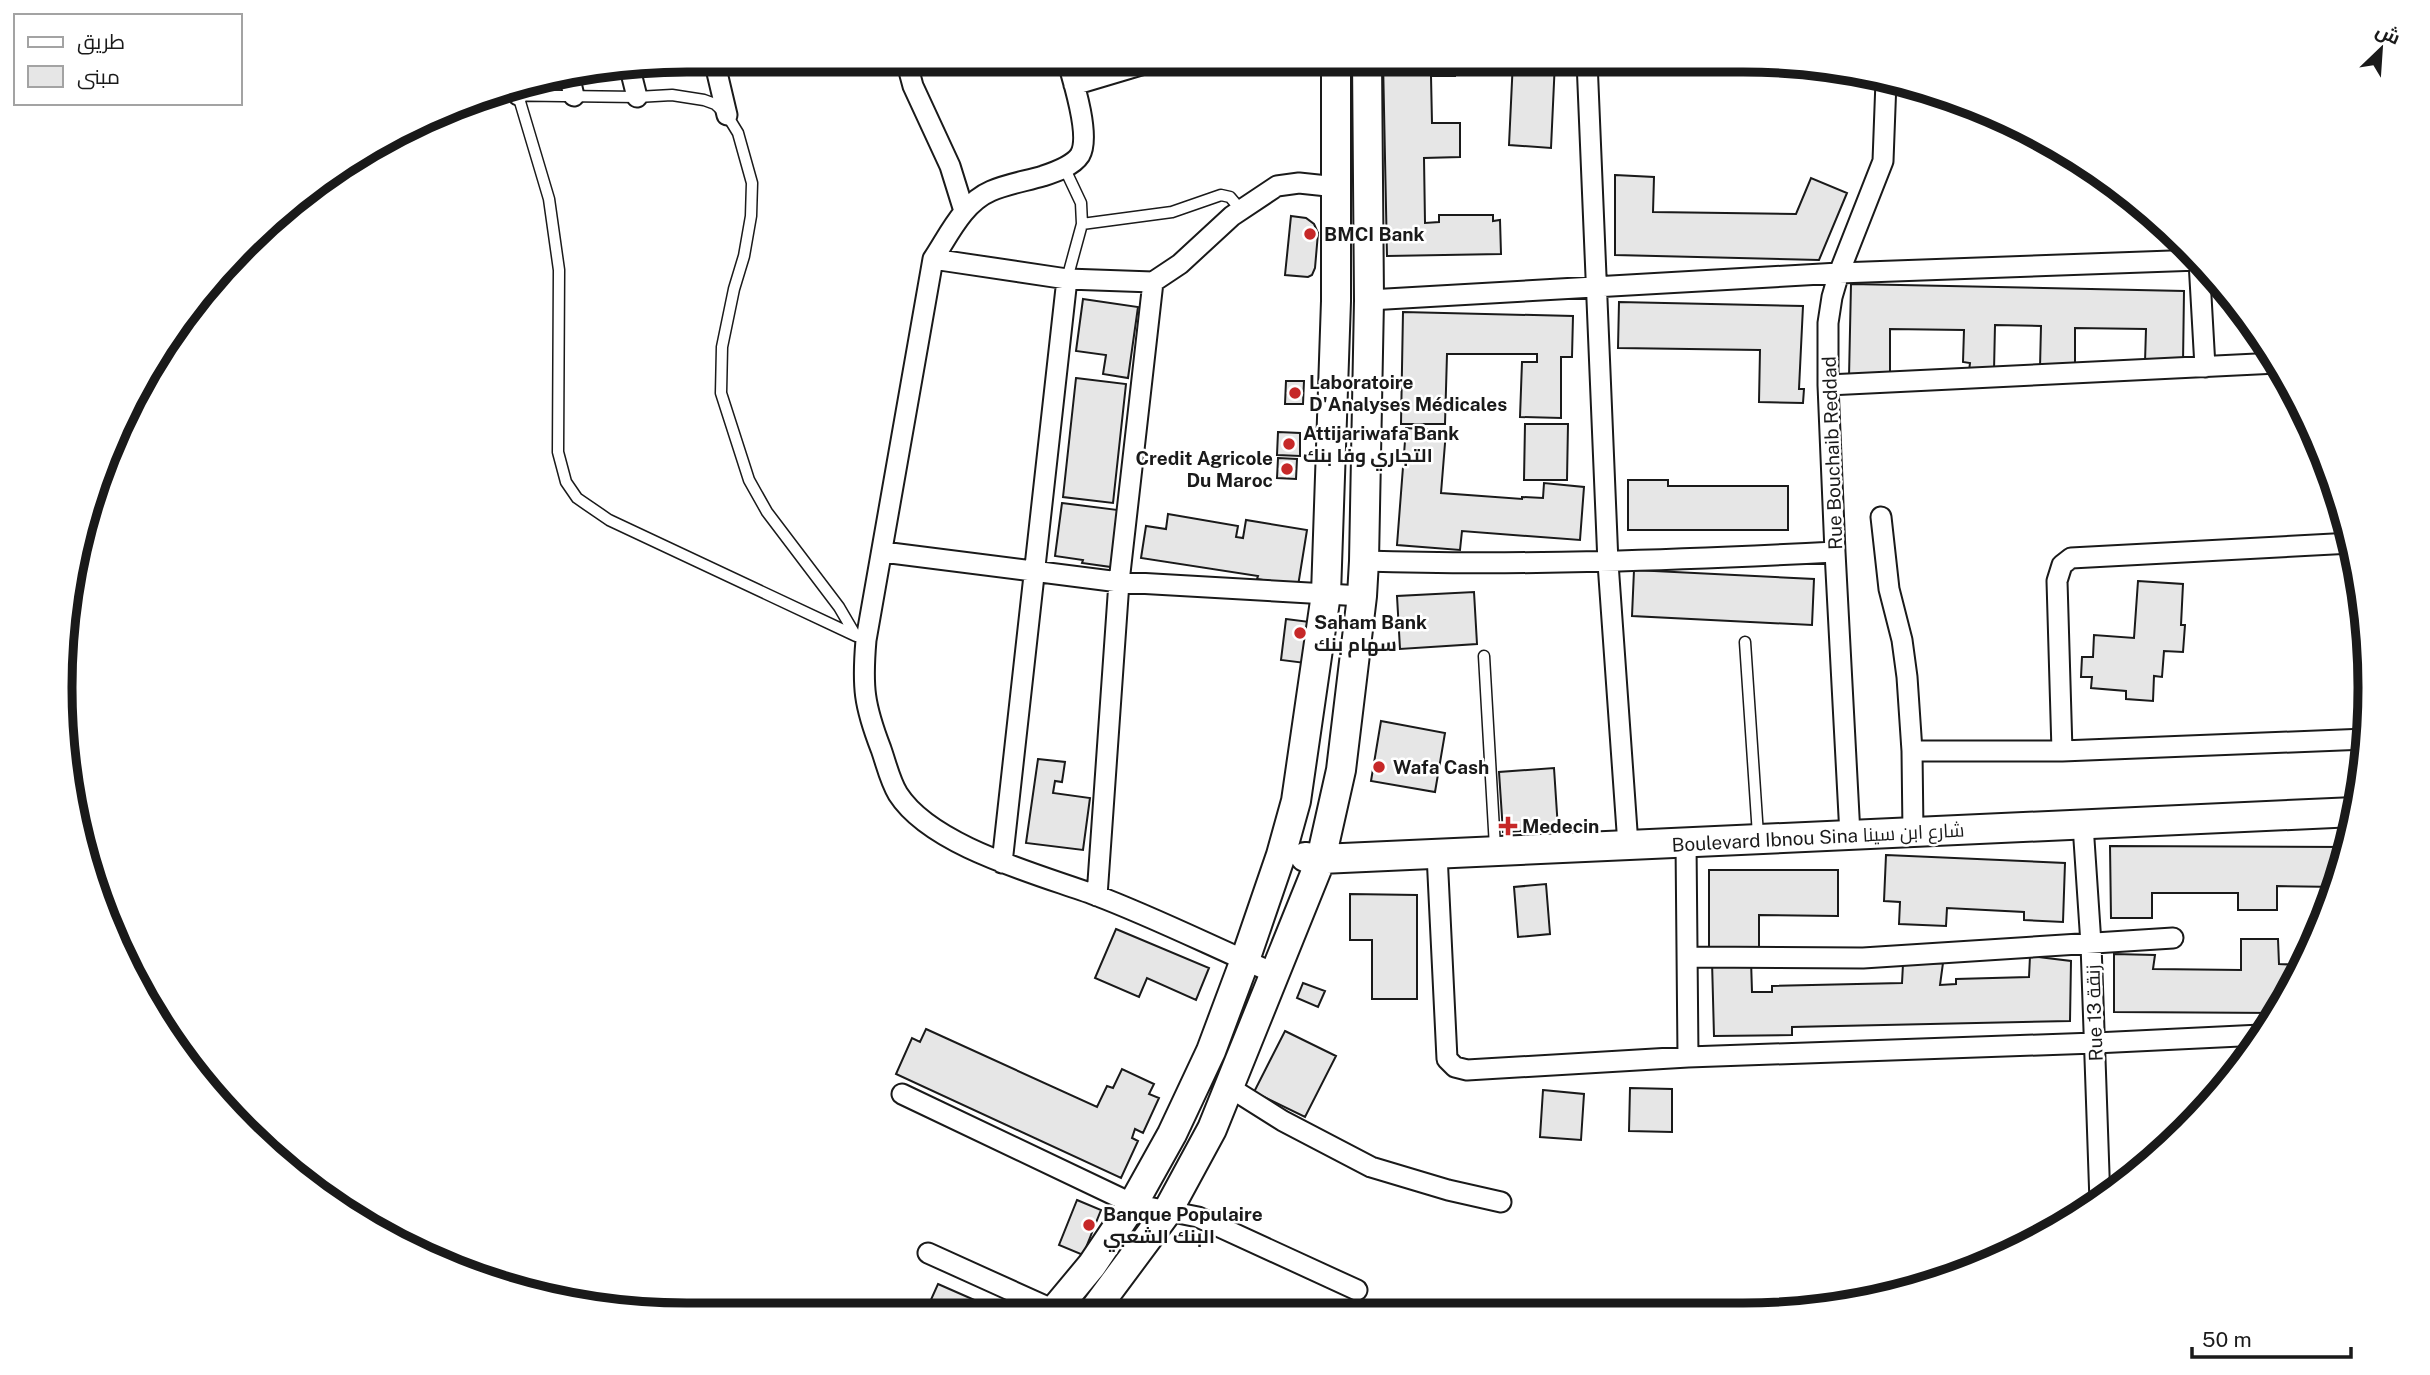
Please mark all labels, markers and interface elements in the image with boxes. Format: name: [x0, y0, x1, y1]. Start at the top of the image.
legend: [14, 14, 242, 105]
north arrow: [2346, 14, 2416, 84]
text: ش: [2372, 18, 2404, 50]
text: طريق: [77, 29, 125, 55]
text: مبنى: [77, 64, 120, 90]
place label: BMCI Bank: [1324, 223, 1425, 245]
marker: BMCI Bank: [1302, 226, 1318, 242]
street label: Rue Bouchaib Reddad: [1818, 356, 1846, 550]
place label: Laboratoire D'Analyses Médicales: [1309, 371, 1507, 415]
marker: Laboratoire D'Analyses Médicales: [1287, 385, 1303, 401]
place label: Attijariwafa Bank التجاري وفا بنك: [1303, 422, 1459, 471]
marker: Attijariwafa Bank التجاري وفا بنك: [1281, 436, 1297, 452]
place label: Credit Agricole Du Maroc: [1135, 447, 1273, 491]
marker: Credit Agricole Du Maroc: [1279, 461, 1295, 477]
place label: Saham Bank سهام بنك: [1314, 611, 1427, 658]
marker: Saham Bank سهام بنك: [1292, 625, 1308, 641]
place label: Wafa Cash: [1393, 756, 1489, 778]
marker: Wafa Cash: [1371, 759, 1387, 775]
place label: Medecin: [1522, 815, 1599, 837]
marker: Medecin: [1500, 818, 1516, 834]
street label: Boulevard Ibnou Sina شارع ابن سينا: [1671, 818, 1965, 859]
street label: Rue 13 زنقة: [2081, 964, 2108, 1062]
place label: Banque Populaire البنك الشعبي: [1103, 1203, 1263, 1252]
marker: Banque Populaire البنك الشعبي: [1081, 1217, 1097, 1233]
scale bar: [2192, 1316, 2351, 1360]
text: 50 m: [2202, 1327, 2252, 1352]

